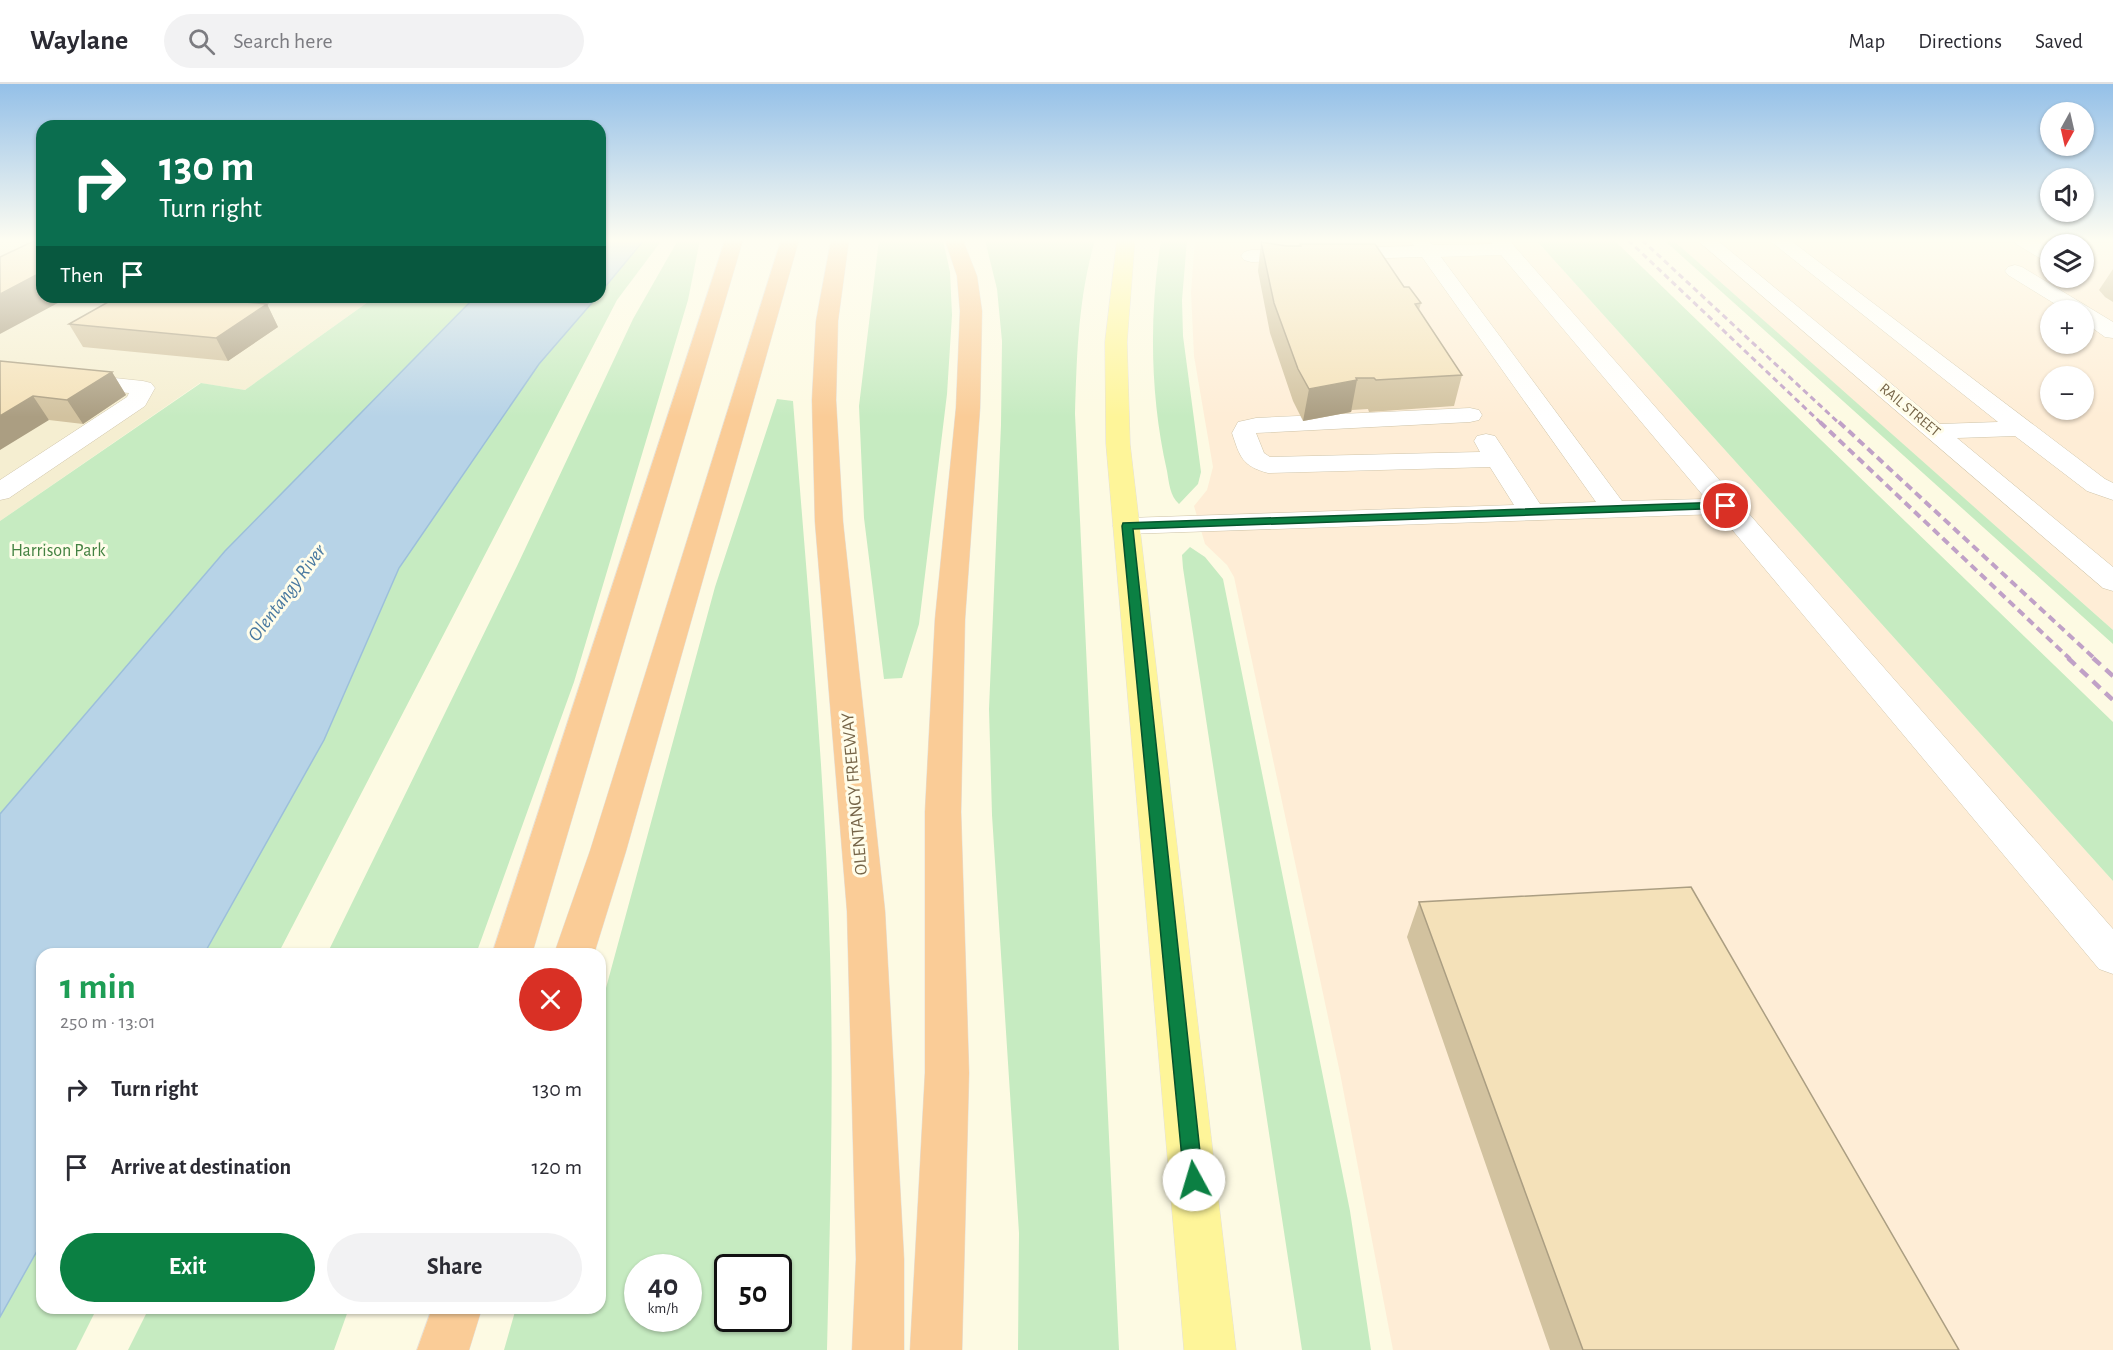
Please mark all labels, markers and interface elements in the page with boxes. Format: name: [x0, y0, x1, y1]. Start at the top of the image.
search box: [164, 14, 584, 68]
icon: search: [185, 25, 218, 58]
text: Waylane: [30, 27, 128, 55]
text: Search here: [233, 30, 333, 52]
text: Map: [1849, 31, 1885, 52]
text: Directions: [1918, 31, 2002, 52]
text: Saved: [2035, 31, 2083, 52]
north arrow: [2040, 102, 2094, 156]
map controls: [2040, 102, 2094, 420]
icon: right: [60, 144, 138, 222]
text: 130 m: [159, 146, 254, 188]
button: sound: [2040, 168, 2094, 222]
text: Turn right: [159, 195, 262, 222]
button: layers: [2040, 234, 2094, 288]
icon: arrive: [116, 258, 149, 291]
text: Then: [60, 264, 104, 286]
button: +: [2040, 300, 2094, 354]
button: −: [2040, 366, 2094, 420]
street label: RAIL STREET: [1877, 380, 1944, 440]
pin: [1700, 480, 1751, 531]
icon: arrive: [1709, 489, 1742, 522]
water label: Olentangy River: [244, 541, 330, 645]
park label: Harrison Park: [11, 542, 106, 560]
street label: OLENTANGY FREEWAY: [839, 712, 871, 876]
button: close: [519, 968, 582, 1031]
text: 1 min: [60, 969, 136, 1005]
text: 250 m · 13:01: [60, 1012, 156, 1032]
icon: right: [60, 1073, 93, 1106]
text: Turn right: [111, 1078, 198, 1100]
text: 130 m: [533, 1078, 582, 1100]
position arrow: [1162, 1148, 1226, 1212]
icon: arrive: [60, 1151, 93, 1184]
text: Arrive at destination: [111, 1156, 291, 1178]
text: 120 m: [532, 1156, 582, 1178]
button: Exit: [60, 1233, 315, 1302]
button: Share: [327, 1233, 582, 1302]
speed limit sign: 50: [714, 1254, 792, 1332]
text: 40: [648, 1271, 678, 1301]
text: km/h: [648, 1301, 678, 1316]

